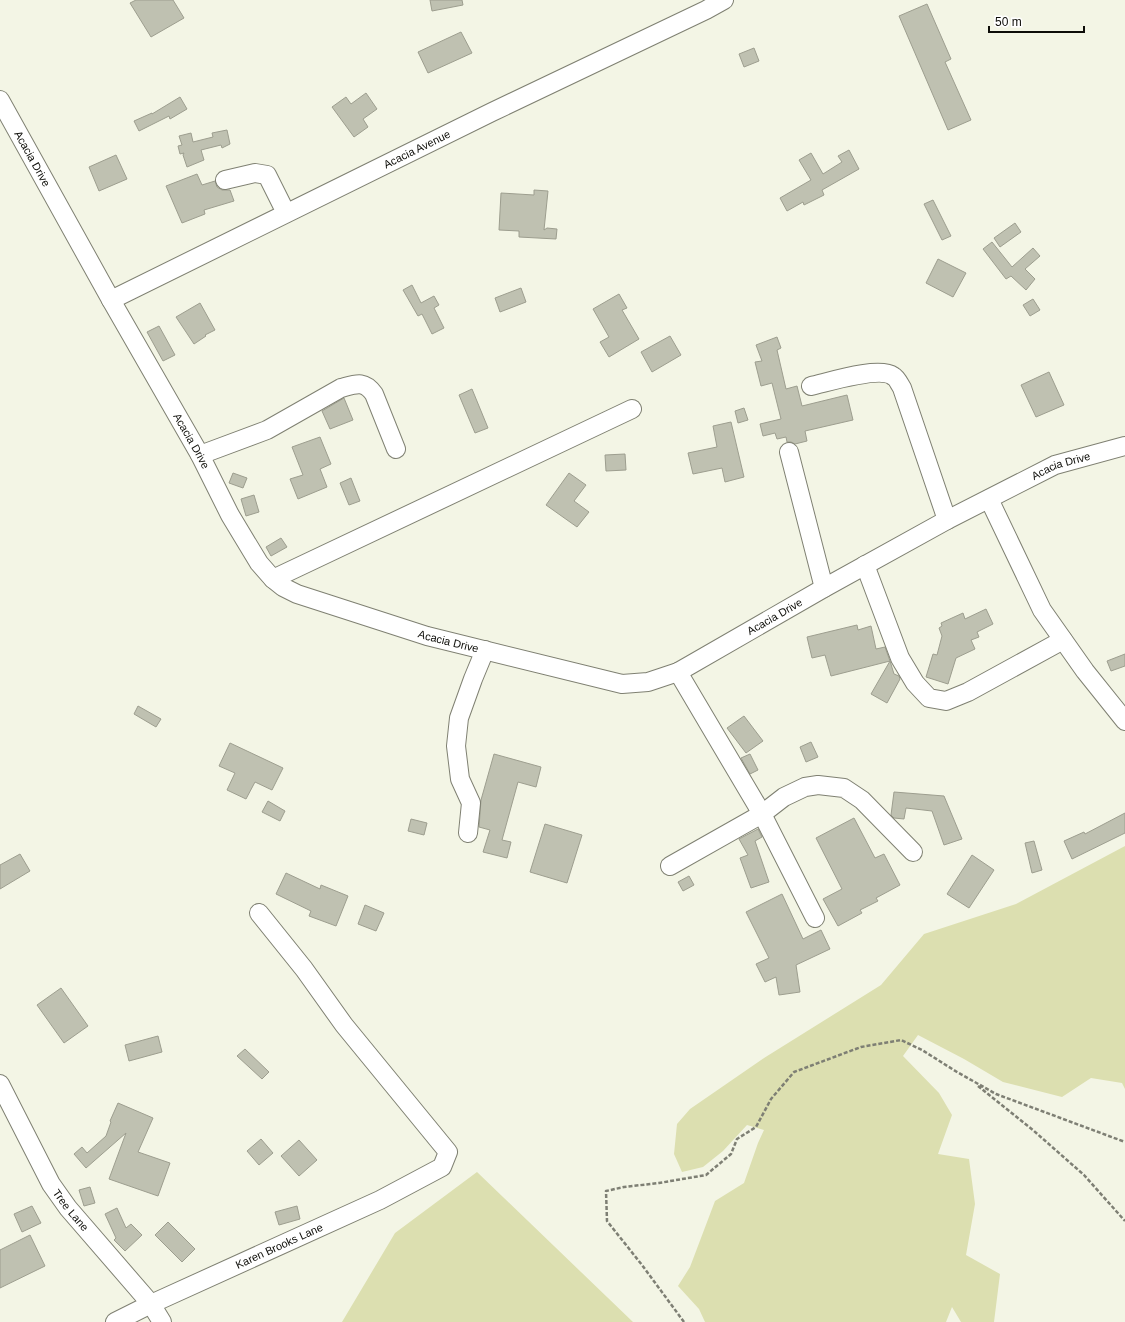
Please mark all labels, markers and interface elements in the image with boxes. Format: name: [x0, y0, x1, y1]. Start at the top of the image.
scale bar: [989, 8, 1084, 34]
text: 50 m: [995, 15, 1022, 29]
street label: Acacia Avenue: [382, 128, 452, 171]
street label: Acacia Drive: [12, 129, 53, 189]
street label: Acacia Drive: [171, 411, 212, 471]
street label: Acacia Drive: [1029, 450, 1092, 482]
street label: Acacia Drive: [745, 596, 804, 637]
street label: Acacia Drive: [417, 628, 480, 654]
street label: Tree Lane: [51, 1187, 91, 1233]
street label: Karen Brooks Lane: [234, 1221, 325, 1271]

